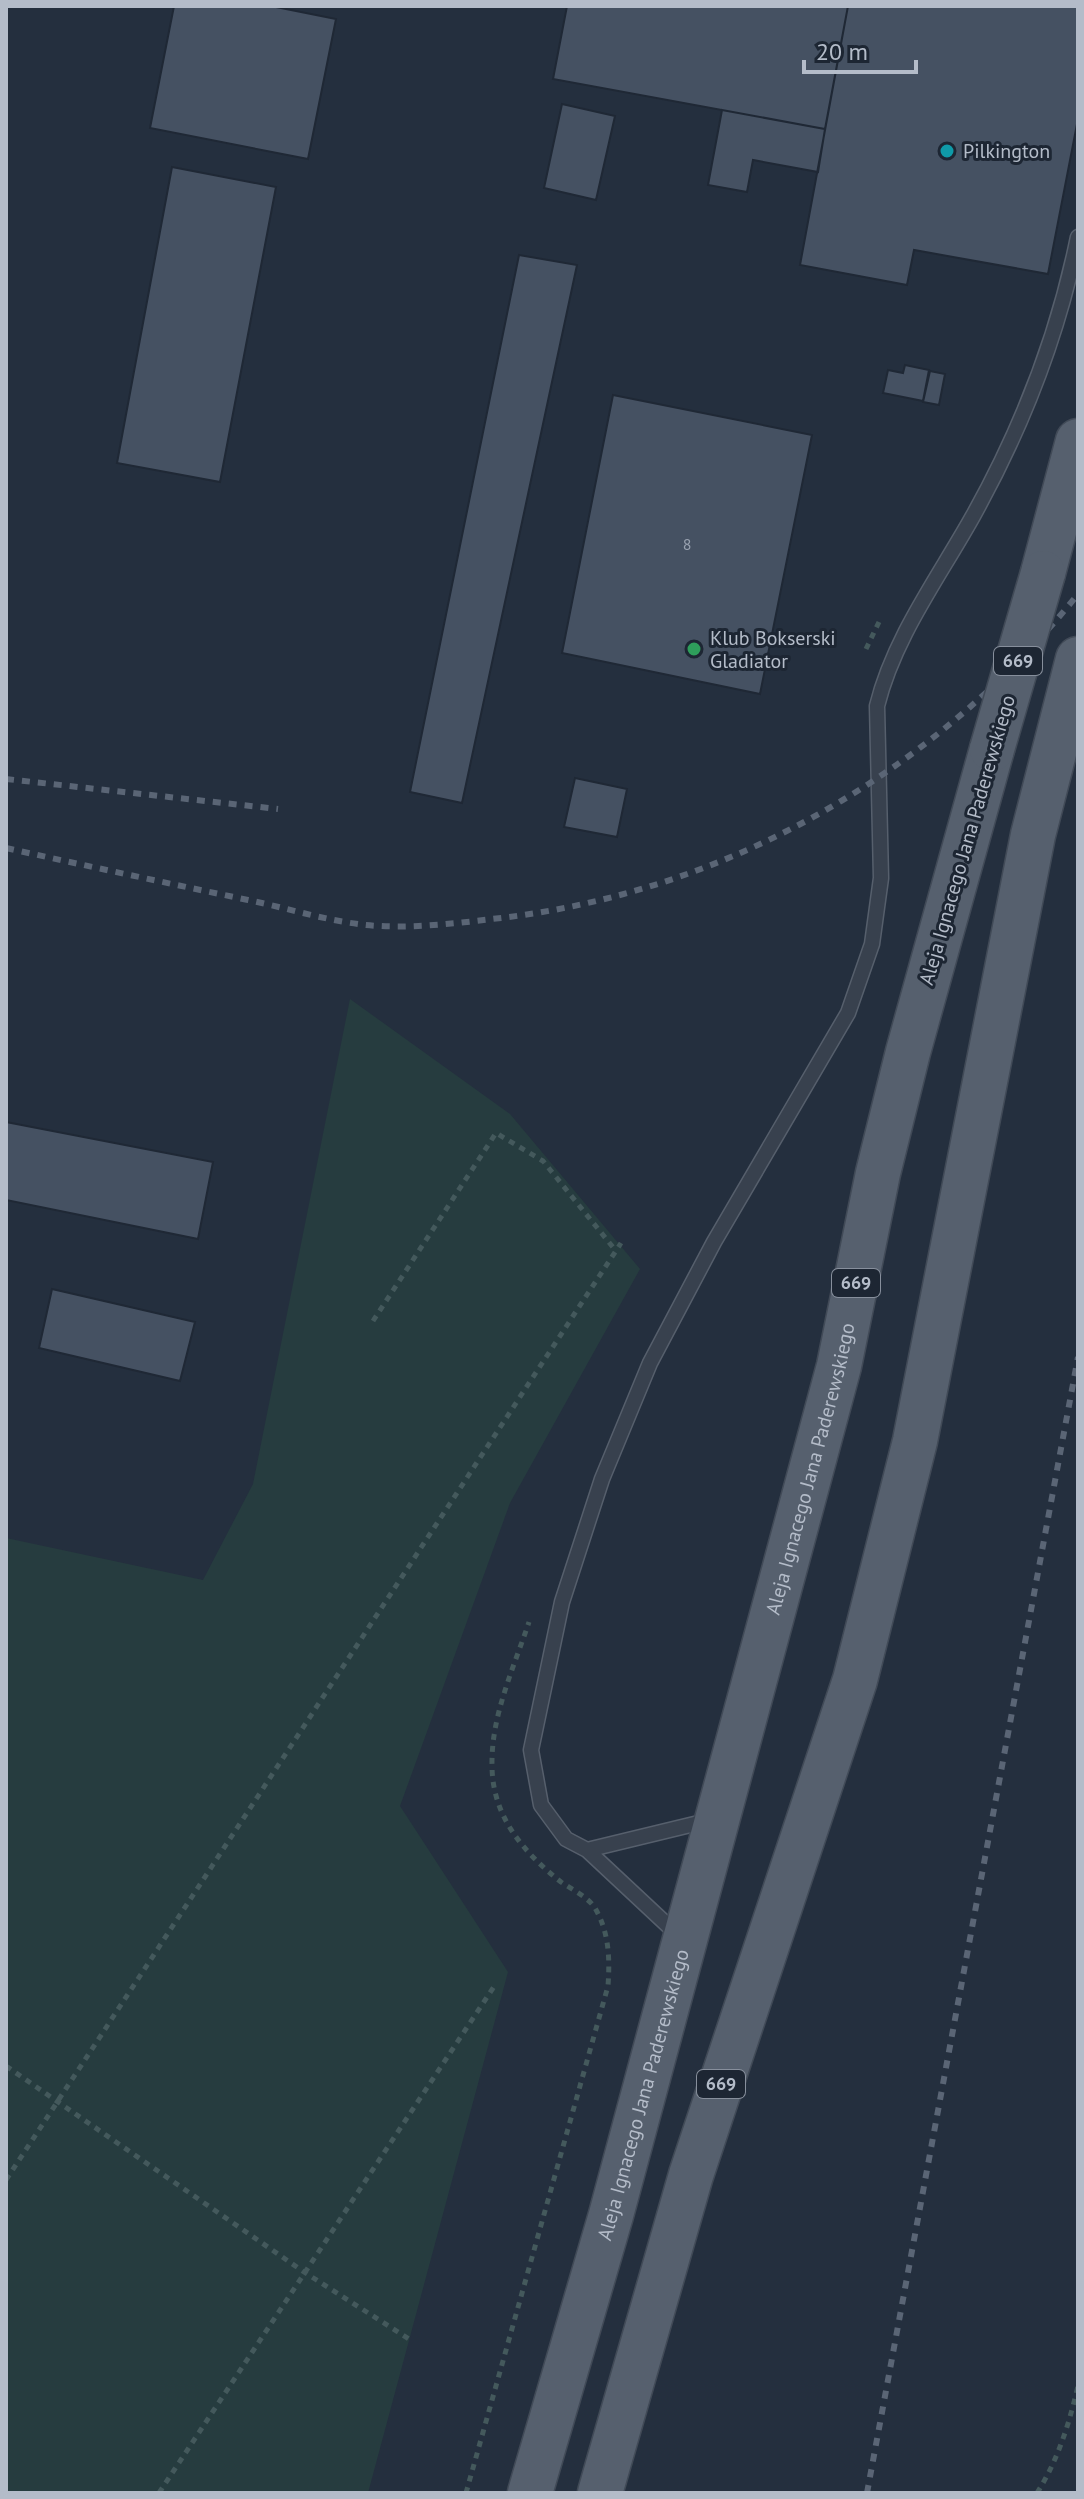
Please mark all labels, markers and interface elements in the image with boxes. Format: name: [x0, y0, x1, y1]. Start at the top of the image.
scale bar: [804, 24, 916, 74]
text: 20 m: [816, 36, 868, 67]
place label: Pilkington: [963, 138, 1050, 164]
marker: Pilkington: [938, 142, 956, 160]
house number: 8: [683, 534, 691, 554]
place label: Klub Bokserski Gladiator: [710, 625, 836, 674]
marker: Klub Bokserski Gladiator: [685, 640, 703, 658]
road number: 669: [994, 647, 1042, 675]
street label: Aleja Ignacego Jana Paderewskiego: [913, 692, 1021, 988]
road number: 669: [832, 1269, 880, 1297]
street label: Aleja Ignacego Jana Paderewskiego: [760, 1321, 860, 1618]
street label: Aleja Ignacego Jana Paderewskiego: [591, 1946, 695, 2244]
road number: 669: [697, 2070, 745, 2098]

